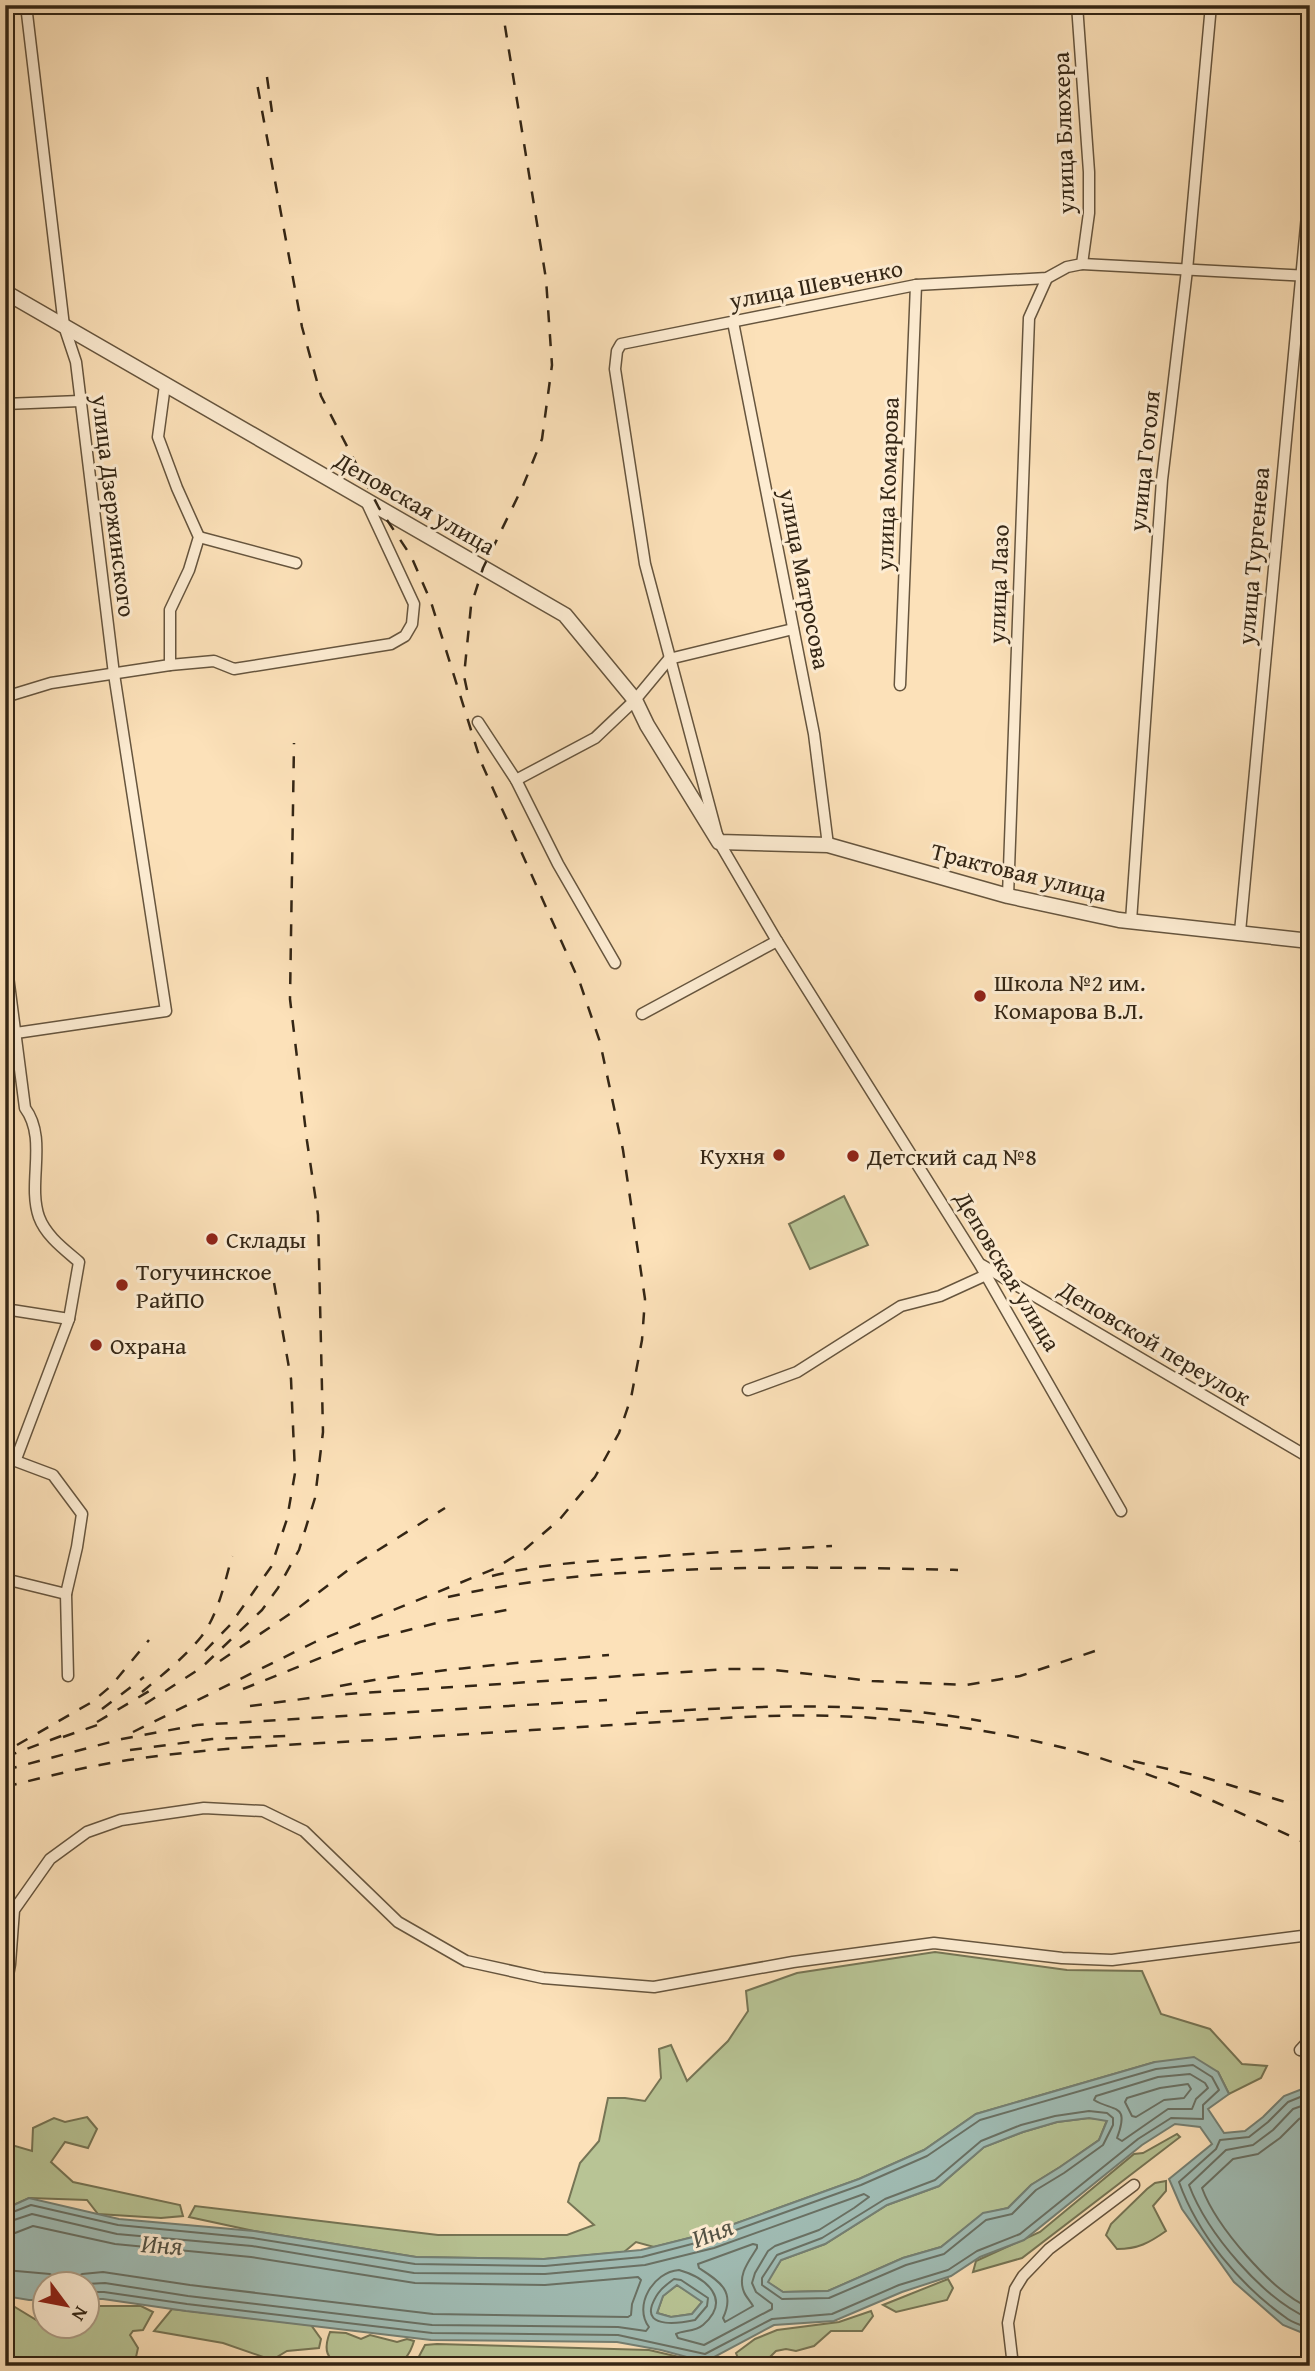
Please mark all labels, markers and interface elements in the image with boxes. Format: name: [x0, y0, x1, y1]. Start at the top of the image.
street label: улица Блюхера: [1043, 51, 1083, 216]
street label: улица Шевченко: [725, 250, 906, 318]
street label: улица Гоголя: [1119, 389, 1169, 534]
street label: улица Дзержинского: [83, 392, 145, 619]
street label: улица Комарова: [866, 396, 908, 573]
street label: Деповская улица: [327, 442, 503, 564]
street label: улица Тургенева: [1228, 465, 1278, 647]
street label: улица Матросова: [770, 485, 840, 673]
street label: улица Лазо: [978, 524, 1018, 645]
street label: Трактовая улица: [928, 833, 1111, 911]
place label: Школа №2 им. Комарова В.Л.: [994, 965, 1146, 1028]
marker: Школа №2 им. Комарова В.Л.: [972, 988, 988, 1004]
place label: Кухня: [700, 1138, 765, 1173]
place label: Детский сад №8: [866, 1139, 1037, 1174]
marker: Кухня: [771, 1147, 787, 1163]
marker: Детский сад №8: [845, 1148, 861, 1164]
street label: Деповская улица: [946, 1184, 1070, 1358]
place label: Склады: [226, 1222, 306, 1257]
marker: Склады: [204, 1231, 220, 1247]
place label: Тогучинское РайПО: [136, 1254, 272, 1317]
street label: Деповской переулок: [1052, 1271, 1258, 1414]
marker: Тогучинское РайПО: [114, 1277, 130, 1293]
place label: Охрана: [110, 1328, 187, 1363]
marker: Охрана: [88, 1337, 104, 1353]
water label: Иня: [685, 2206, 739, 2258]
water label: Иня: [140, 2223, 184, 2265]
north arrow: [32, 2270, 102, 2340]
text: N: [65, 2301, 96, 2327]

